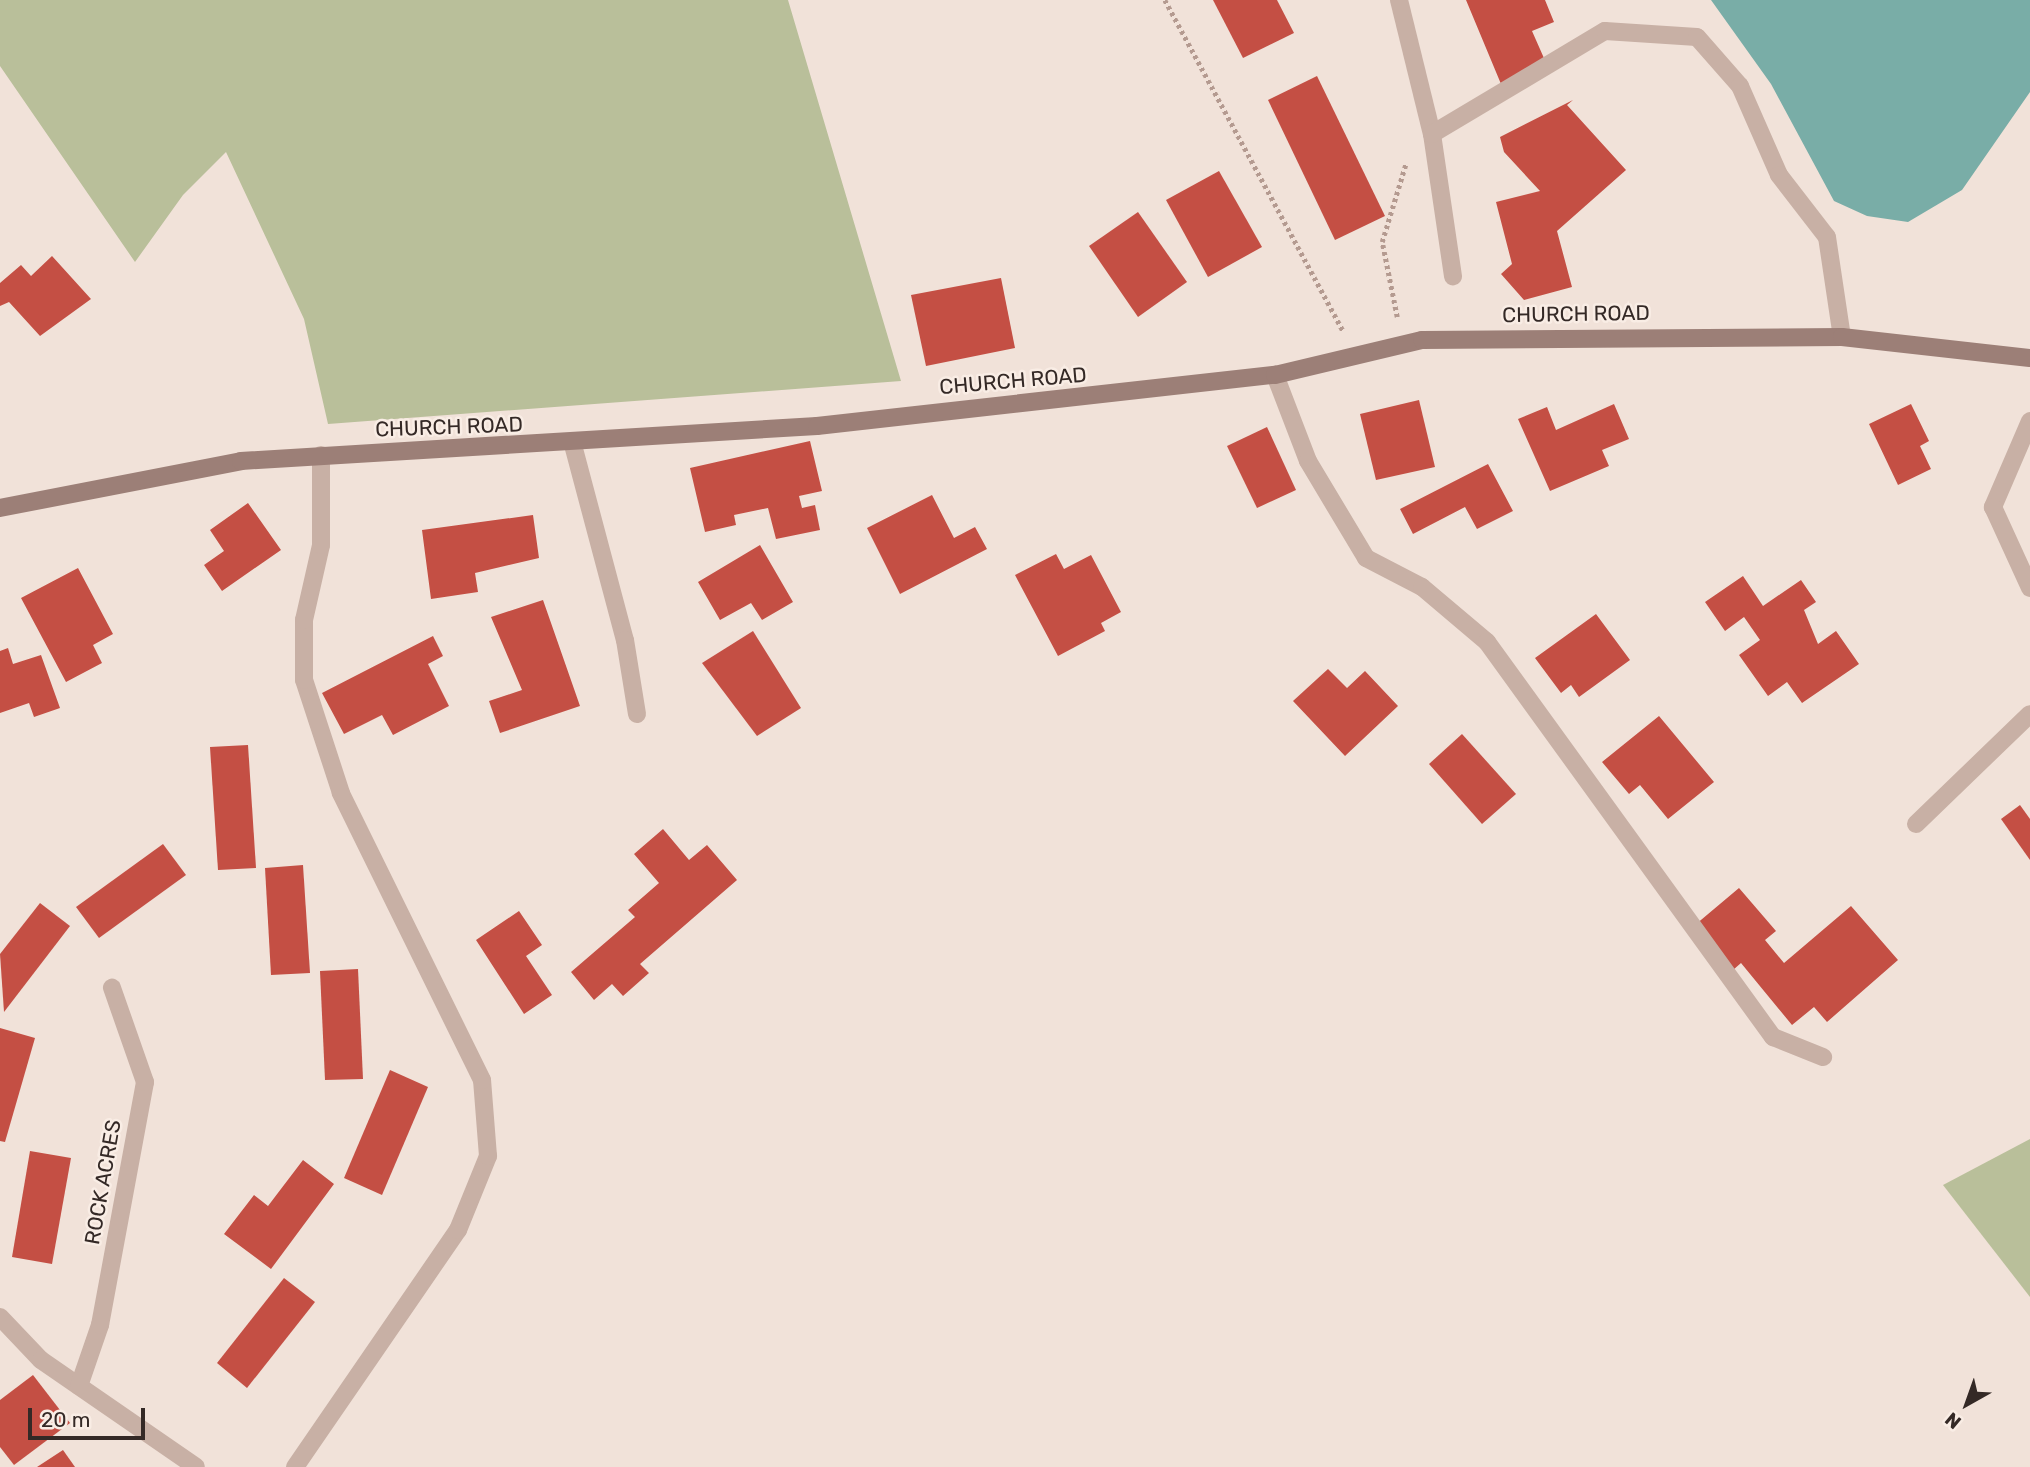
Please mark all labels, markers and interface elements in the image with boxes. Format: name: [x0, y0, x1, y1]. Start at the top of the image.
street label: CHURCH ROAD: [1502, 300, 1650, 328]
street label: CHURCH ROAD: [938, 362, 1088, 400]
street label: CHURCH ROAD: [375, 412, 523, 442]
street label: ROCK ACRES: [80, 1117, 126, 1247]
north arrow: [1932, 1369, 2002, 1439]
scale bar: [32, 1394, 149, 1438]
text: 20 m: [41, 1407, 90, 1432]
text: N: [1941, 1407, 1966, 1434]

